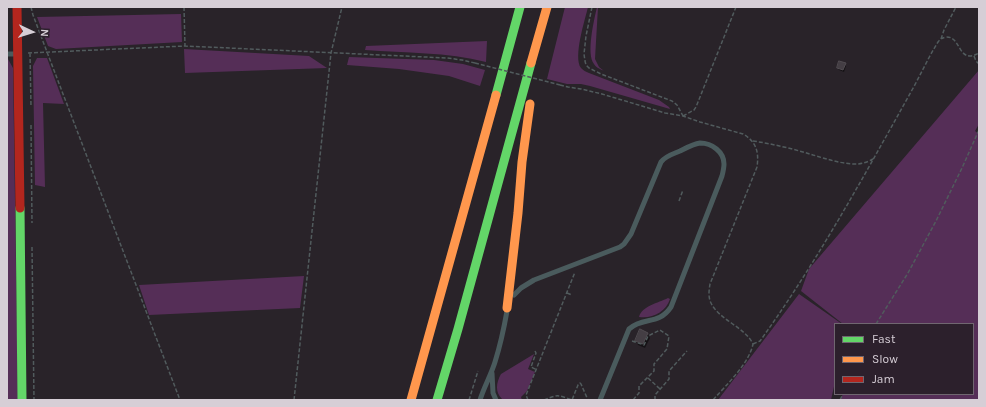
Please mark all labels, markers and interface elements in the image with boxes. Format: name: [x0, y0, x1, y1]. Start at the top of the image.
north arrow: [12, 12, 52, 52]
text: N: [38, 28, 51, 37]
legend: [834, 323, 974, 395]
text: Fast: [872, 332, 895, 346]
text: Slow: [872, 352, 898, 366]
text: Jam: [872, 372, 895, 386]

